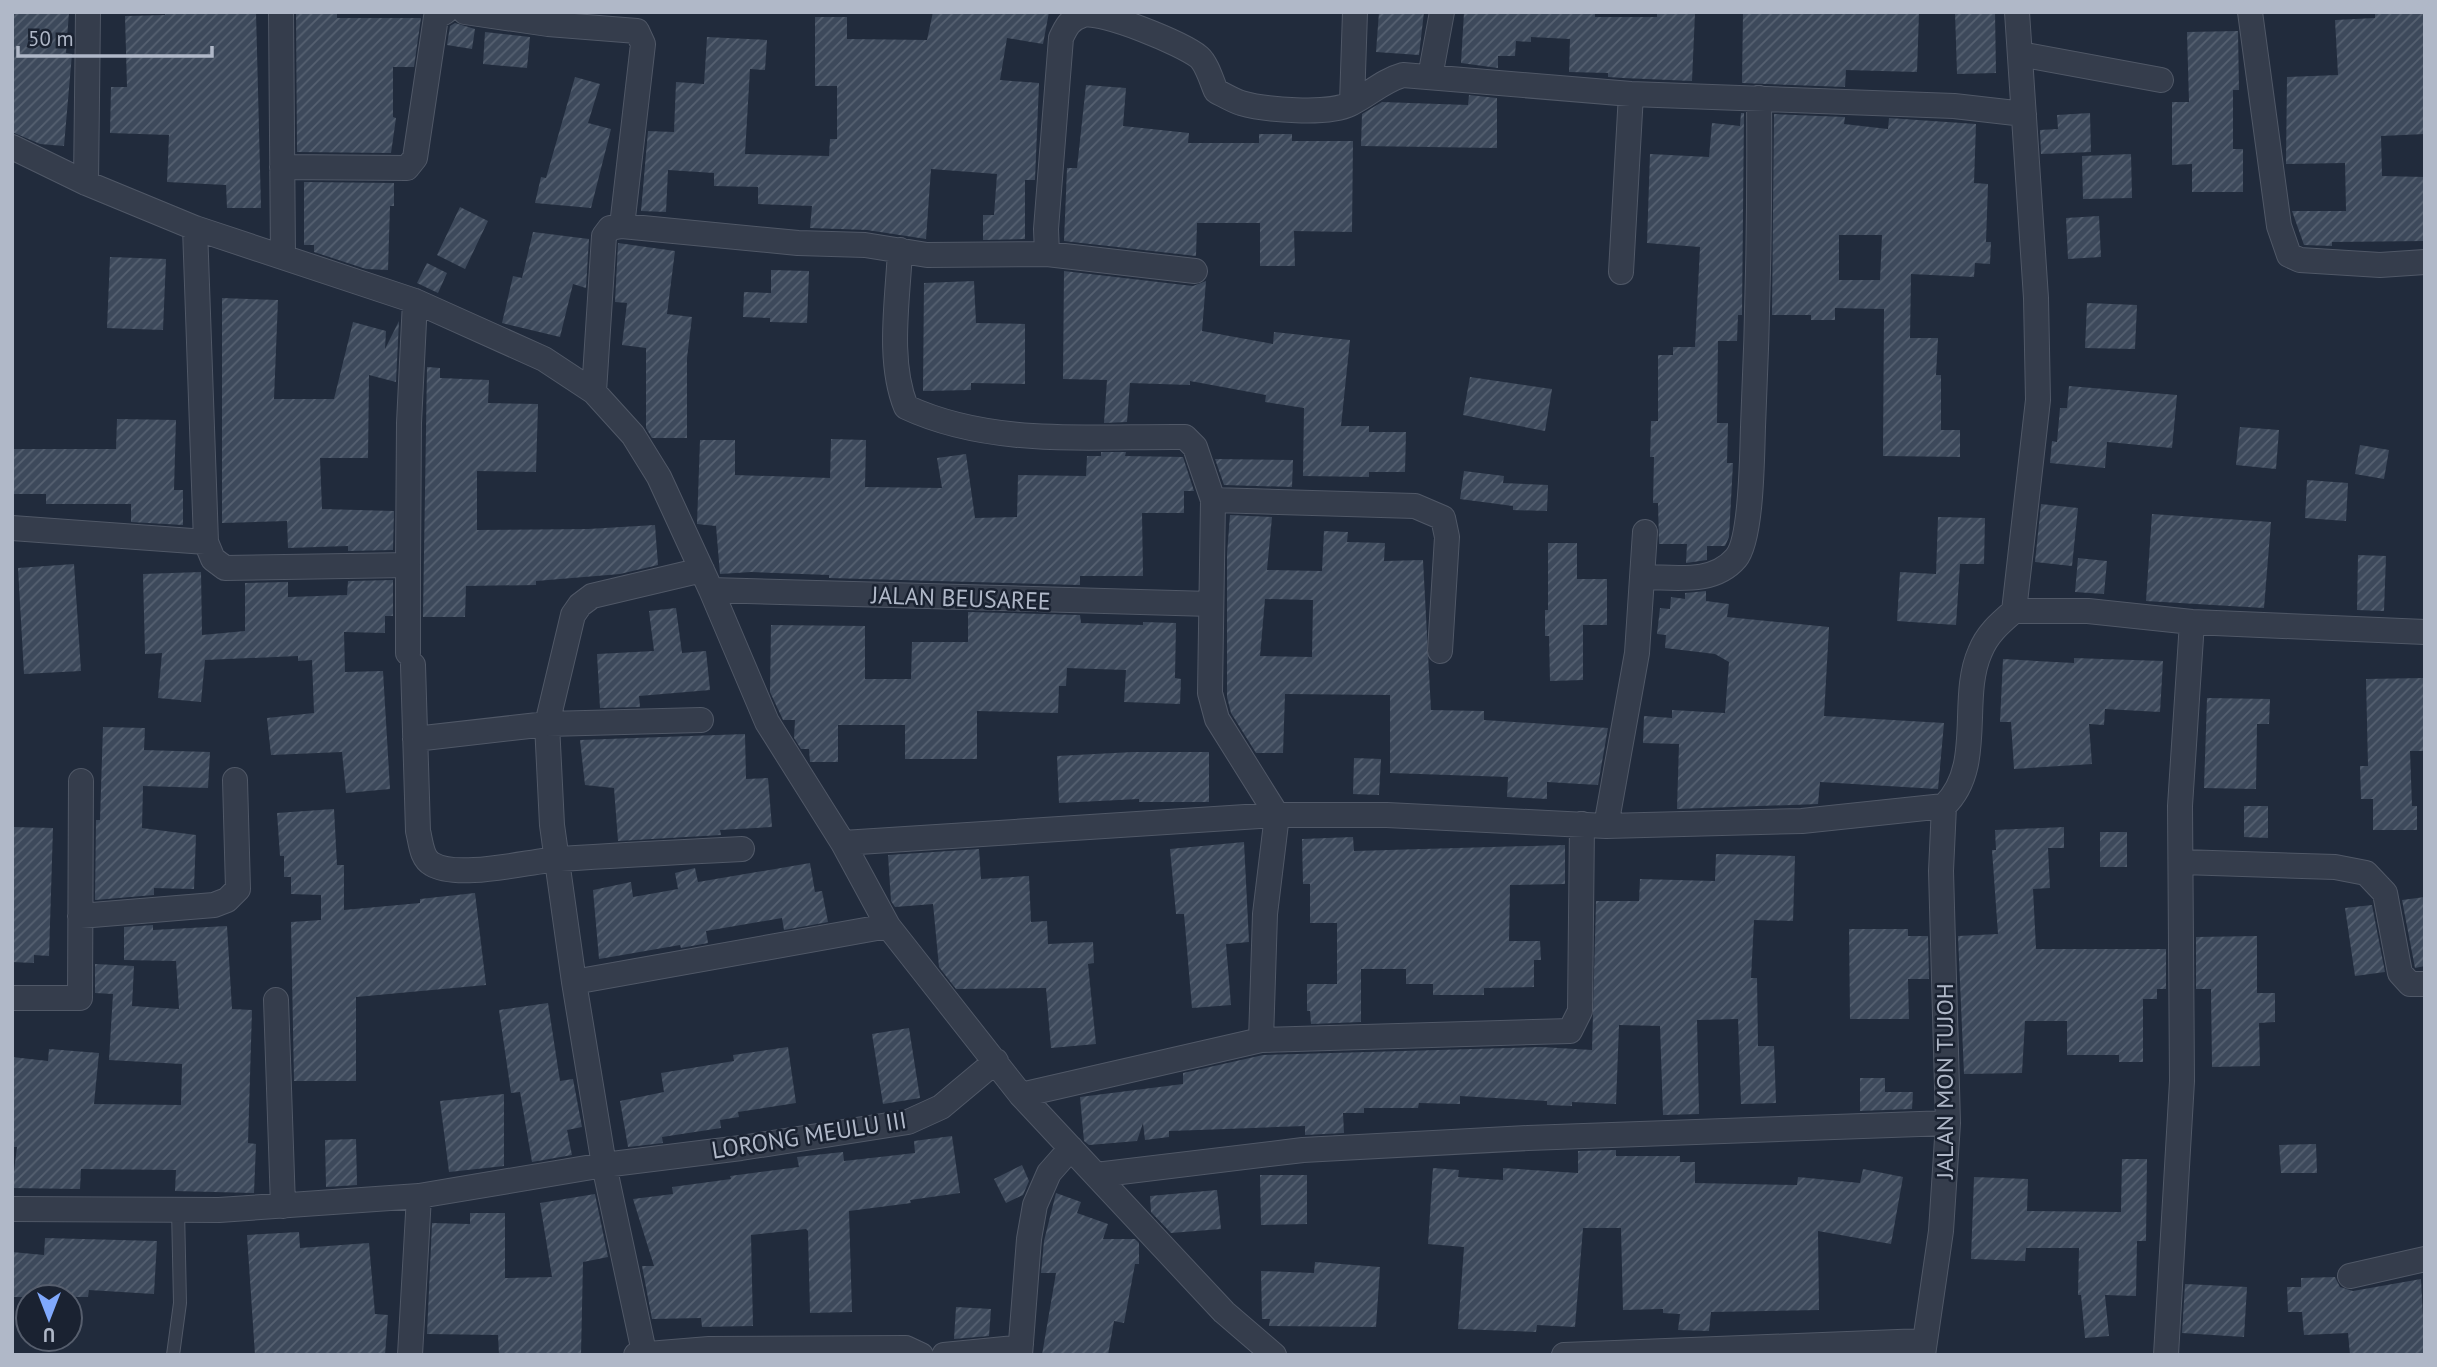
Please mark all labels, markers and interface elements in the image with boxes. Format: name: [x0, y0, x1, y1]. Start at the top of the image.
scale bar: [18, 14, 212, 58]
text: 50 m: [28, 25, 74, 52]
street label: JALAN BEUSAREE: [870, 579, 1051, 617]
street label: JALAN MON TUJOH: [1929, 983, 1960, 1180]
street label: LORONG MEULU III: [709, 1104, 909, 1166]
north arrow: [14, 1283, 84, 1353]
text: U: [43, 1323, 55, 1347]

